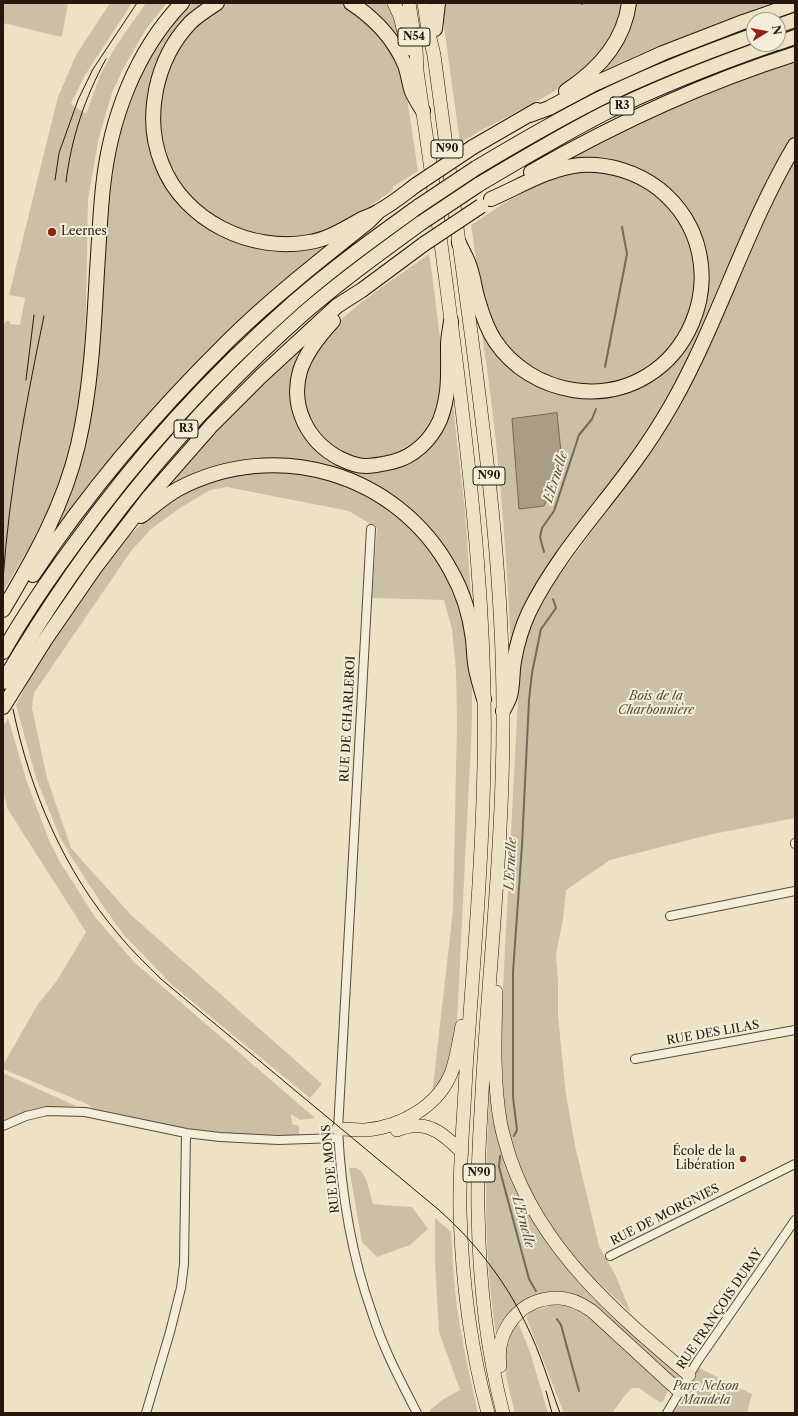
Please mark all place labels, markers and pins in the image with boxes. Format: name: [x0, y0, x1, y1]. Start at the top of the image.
place label: Leernes: [61, 225, 107, 239]
marker: Leernes: [46, 226, 58, 238]
place label: École de la Libération: [672, 1145, 735, 1173]
marker: École de la Libération: [738, 1154, 748, 1164]

